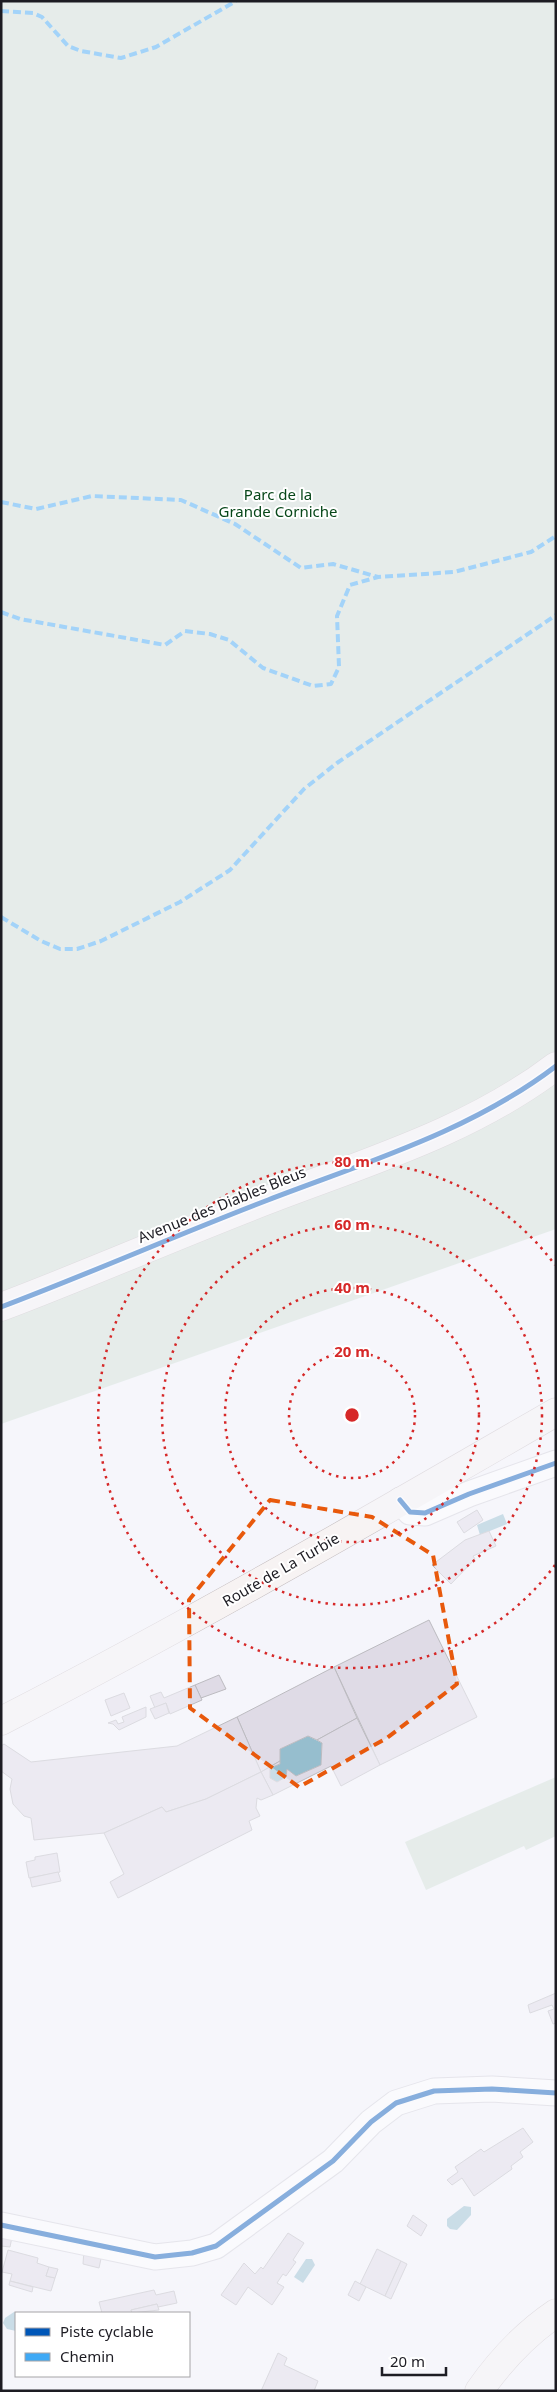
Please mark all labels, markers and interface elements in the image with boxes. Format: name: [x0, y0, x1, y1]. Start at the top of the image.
park label: Parc de la Grande Corniche: [219, 484, 337, 521]
text: 80 m: [334, 1151, 370, 1171]
street label: Avenue des Diables Bleus: [135, 1161, 309, 1247]
text: 60 m: [334, 1214, 370, 1234]
text: 40 m: [334, 1277, 370, 1297]
text: 20 m: [334, 1341, 370, 1361]
centre of rings: [343, 1406, 361, 1424]
street label: Route de La Turbie: [218, 1528, 343, 1611]
legend: [15, 2312, 190, 2377]
text: Piste cyclable: [60, 2321, 154, 2341]
scale bar: [382, 2344, 446, 2376]
text: Chemin: [60, 2346, 114, 2366]
text: 20 m: [390, 2351, 425, 2371]

